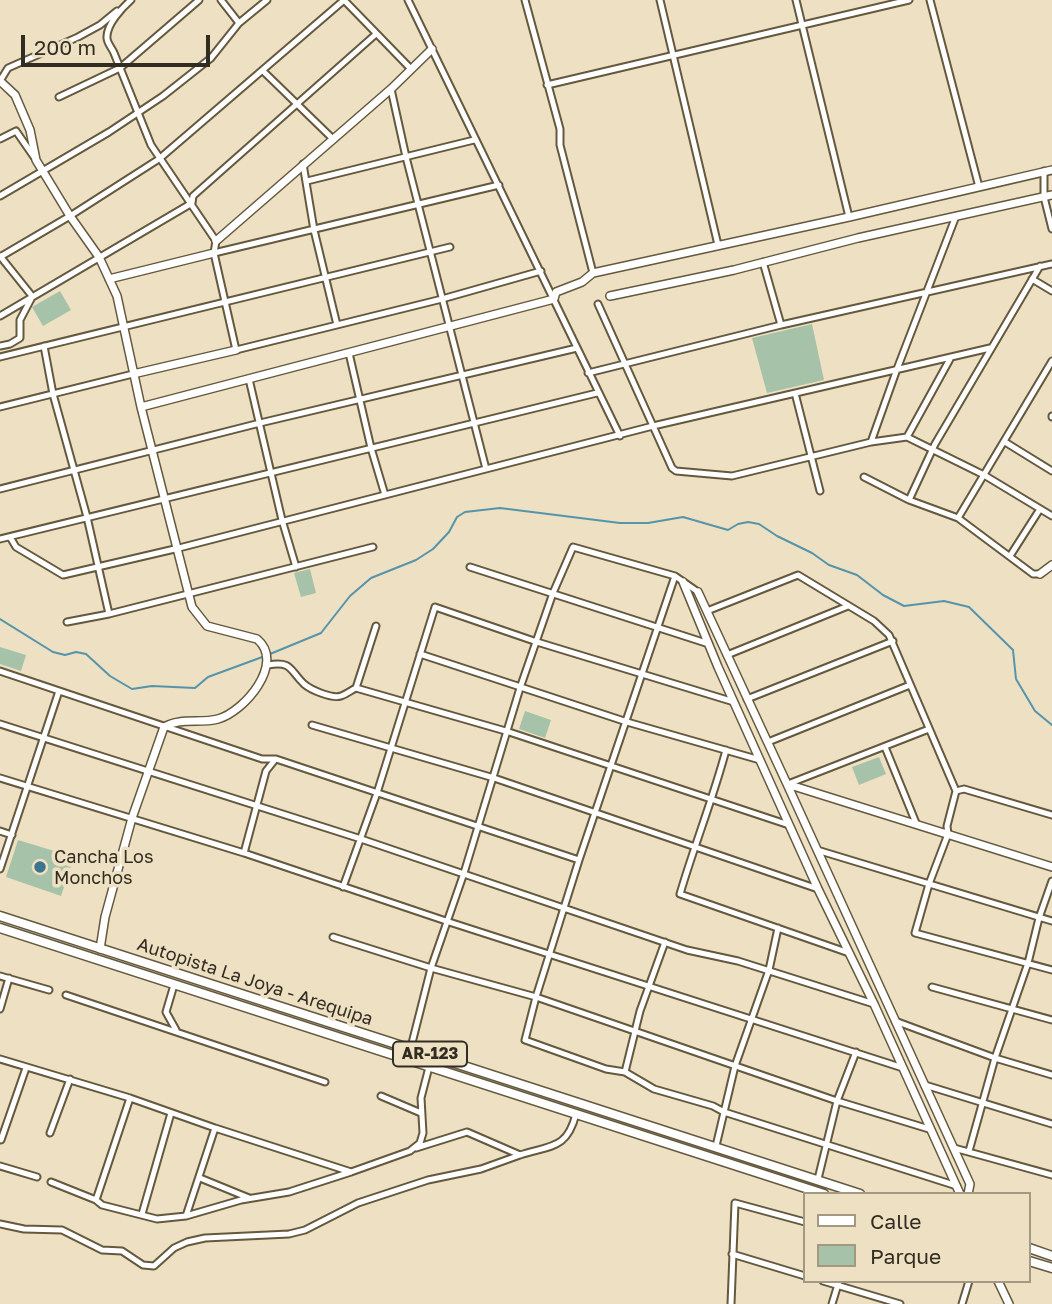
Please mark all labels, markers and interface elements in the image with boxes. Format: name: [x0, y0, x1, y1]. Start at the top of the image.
scale bar: [24, 21, 214, 65]
text: 200 m: [34, 34, 96, 60]
place label: Cancha Los Monchos: [54, 846, 153, 888]
marker: Cancha Los Monchos: [32, 859, 48, 875]
street label: Autopista La Joya - Arequipa: [135, 934, 375, 1030]
road number: AR-123: [393, 1042, 467, 1066]
legend: [804, 1192, 1031, 1283]
text: Calle: [870, 1208, 922, 1234]
text: Parque: [870, 1243, 941, 1269]

